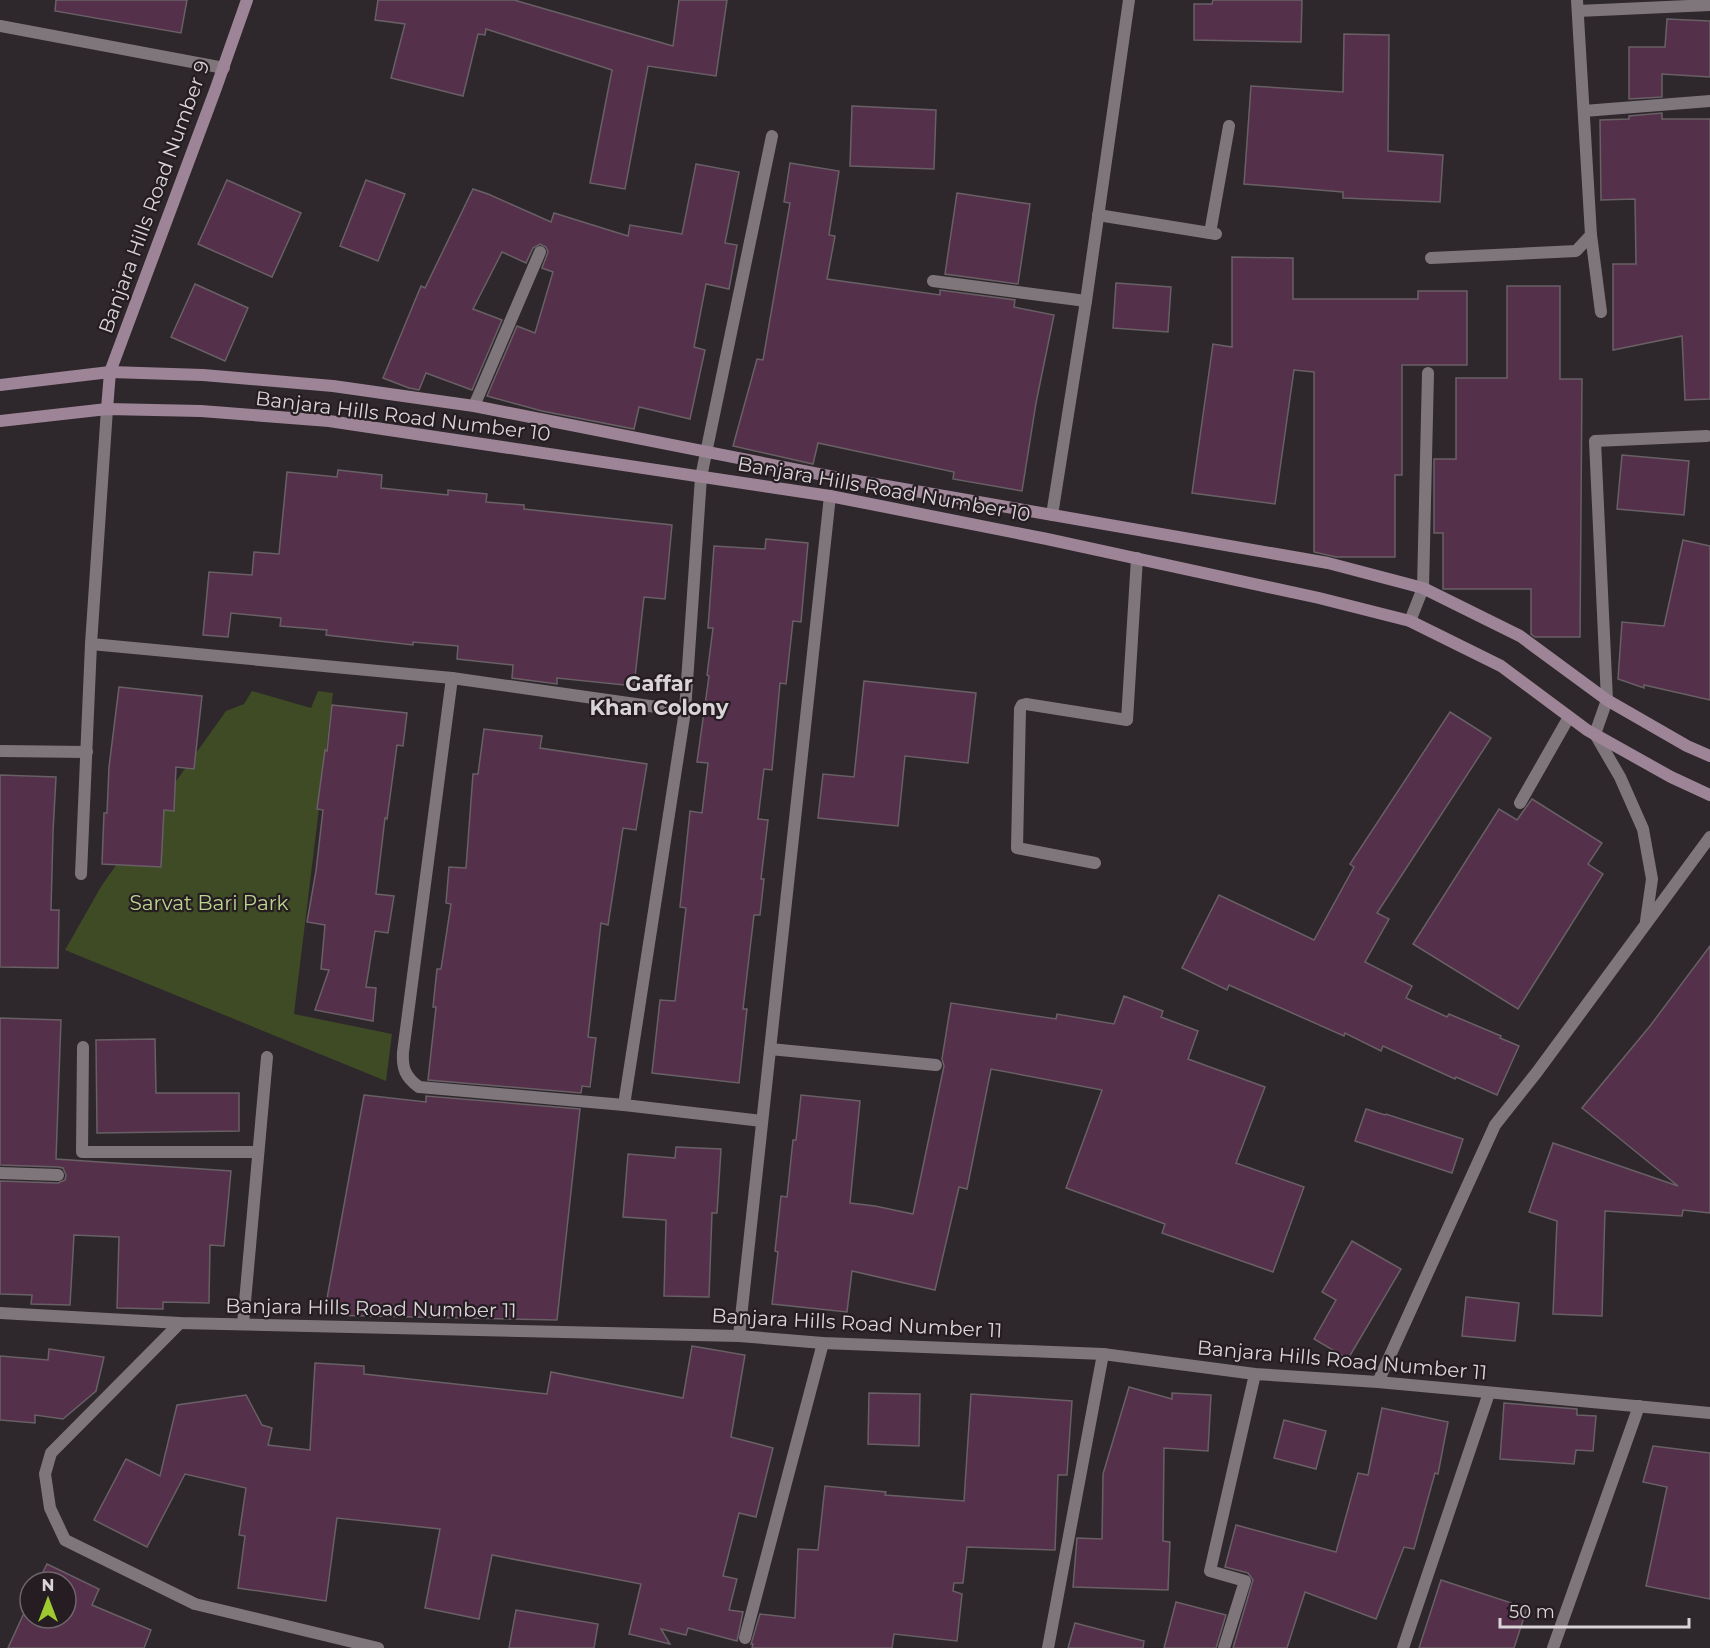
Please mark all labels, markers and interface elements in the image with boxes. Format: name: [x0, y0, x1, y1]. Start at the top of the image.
street label: Banjara Hills Road Number 9: [93, 57, 215, 337]
street label: Banjara Hills Road Number 10: [254, 386, 552, 446]
street label: Banjara Hills Road Number 10: [736, 451, 1032, 527]
district label: Gaffar Khan Colony: [590, 671, 729, 720]
park label: Sarvat Bari Park: [129, 891, 289, 915]
street label: Banjara Hills Road Number 11: [225, 1293, 517, 1323]
street label: Banjara Hills Road Number 11: [711, 1303, 1003, 1343]
street label: Banjara Hills Road Number 11: [1196, 1335, 1488, 1385]
north arrow: [18, 1570, 78, 1630]
text: N: [42, 1576, 54, 1595]
scale bar: [1500, 1591, 1689, 1629]
text: 50 m: [1509, 1601, 1555, 1623]

